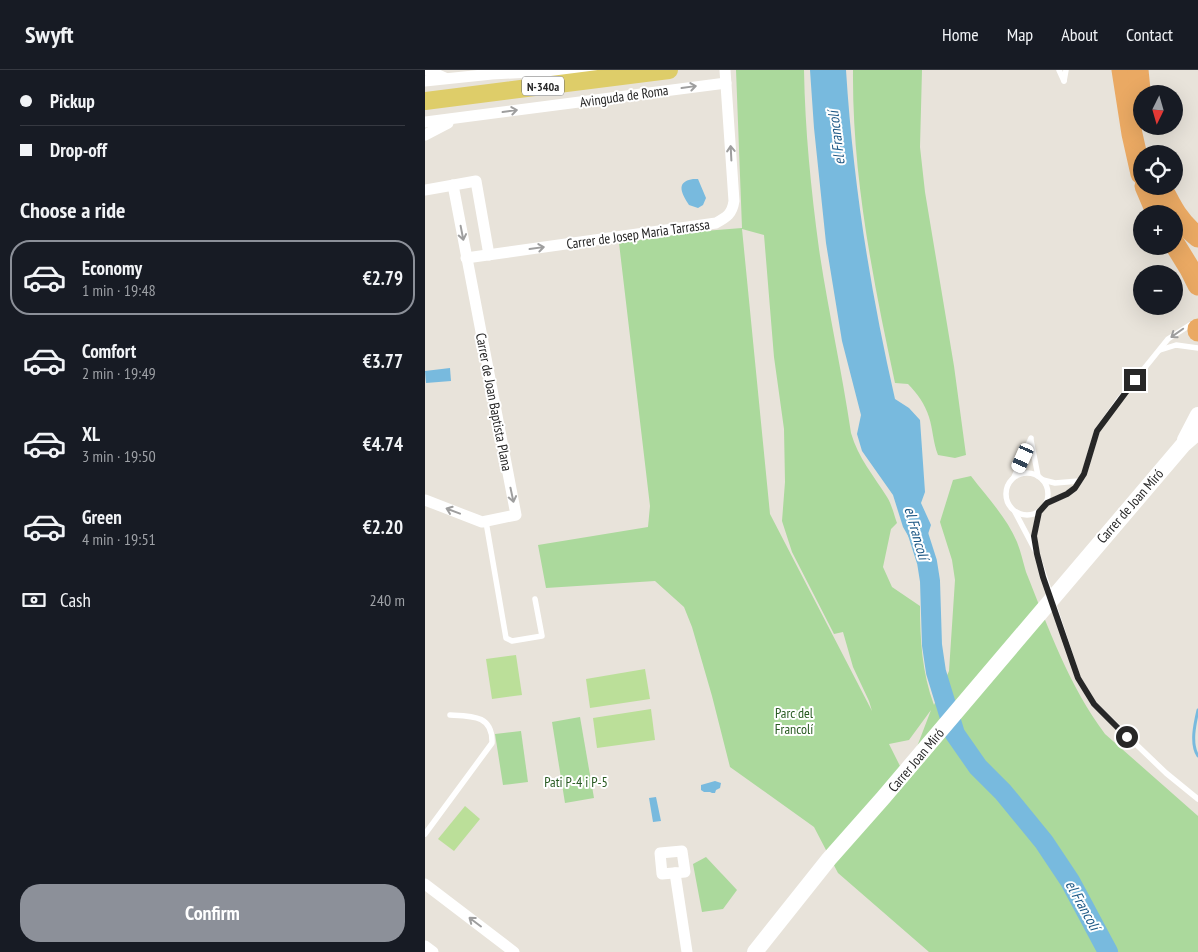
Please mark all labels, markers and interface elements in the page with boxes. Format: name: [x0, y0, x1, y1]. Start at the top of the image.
text: Swyft: [25, 19, 74, 50]
text: Home: [942, 23, 979, 46]
text: Map: [1007, 23, 1033, 46]
text: About: [1061, 23, 1098, 46]
text: Contact: [1126, 23, 1173, 46]
road number: N-340a: [522, 77, 564, 96]
street label: Avinguda de Roma: [579, 81, 669, 111]
one-way arrow: [681, 82, 697, 92]
north arrow: [1133, 85, 1183, 135]
map controls: [1133, 85, 1183, 315]
text: Pickup: [50, 89, 95, 113]
one-way arrow: [502, 106, 518, 116]
water label: el Francolí: [823, 107, 849, 166]
text: Drop-off: [50, 138, 107, 162]
one-way arrow: [726, 145, 735, 161]
button: locate: [1133, 145, 1183, 195]
text: Choose a ride: [20, 196, 125, 224]
button: +: [1133, 205, 1183, 255]
street label: Carrer de Josep Maria Tarrassa: [565, 215, 711, 253]
one-way arrow: [457, 224, 467, 240]
one-way arrow: [529, 243, 545, 253]
icon: car: [22, 255, 67, 300]
text: Economy: [82, 256, 142, 280]
button: −: [1133, 265, 1183, 315]
text: €2.79: [363, 266, 403, 290]
text: 1 min · 19:48: [82, 280, 156, 300]
one-way arrow: [1170, 328, 1184, 338]
street label: Carrer de Joan Baptista Plana: [472, 331, 516, 473]
icon: car: [22, 338, 67, 383]
text: Comfort: [82, 339, 136, 363]
text: €3.77: [363, 349, 403, 373]
text: 2 min · 19:49: [82, 363, 156, 383]
route end: [1124, 369, 1146, 391]
icon: car: [22, 421, 67, 466]
text: XL: [82, 422, 100, 446]
text: €4.74: [363, 432, 403, 456]
car: [1010, 441, 1035, 475]
text: 3 min · 19:50: [82, 446, 156, 466]
street label: Carrer de Joan Miró: [1093, 465, 1167, 547]
one-way arrow: [508, 487, 517, 503]
icon: car: [22, 504, 67, 549]
water label: el Francolí: [900, 504, 934, 564]
text: Green: [82, 505, 122, 529]
one-way arrow: [446, 506, 461, 515]
text: €2.20: [363, 515, 403, 539]
text: 4 min · 19:51: [82, 529, 156, 549]
icon: cash: [20, 586, 48, 614]
text: Cash: [60, 588, 91, 612]
text: 240 m: [370, 590, 405, 610]
park label: Parc del Francolí: [775, 704, 814, 738]
street label: Carrer Joan Miró: [884, 724, 948, 796]
route start: [1116, 726, 1138, 748]
park label: Pati P-4 i P-5: [544, 773, 608, 791]
water label: el Francolí: [1062, 877, 1106, 936]
button: Confirm: [20, 884, 405, 942]
one-way arrow: [469, 917, 482, 928]

